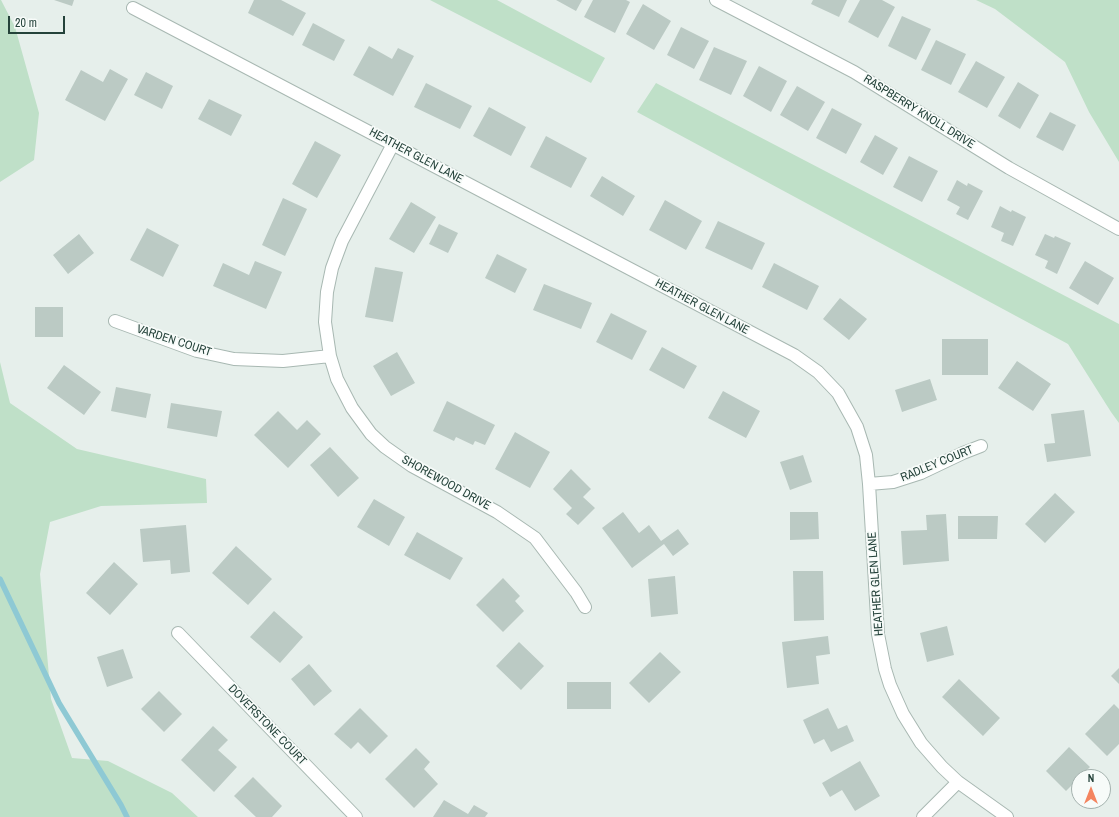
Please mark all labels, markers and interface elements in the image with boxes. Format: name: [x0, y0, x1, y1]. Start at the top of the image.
scale bar: [10, 8, 67, 34]
text: 20 m: [15, 15, 37, 31]
street label: RASPBERRY KNOLL DRIVE: [861, 72, 977, 152]
street label: HEATHER GLEN LANE: [367, 125, 465, 187]
street label: HEATHER GLEN LANE: [653, 276, 751, 338]
street label: VARDEN COURT: [135, 322, 213, 360]
street label: RADLEY COURT: [899, 443, 975, 485]
street label: SHOREWOOD DRIVE: [399, 453, 493, 513]
street label: HEATHER GLEN LANE: [865, 531, 887, 637]
street label: DOVERSTONE COURT: [225, 682, 309, 768]
north arrow: [1071, 769, 1111, 809]
text: N: [1088, 771, 1094, 785]

